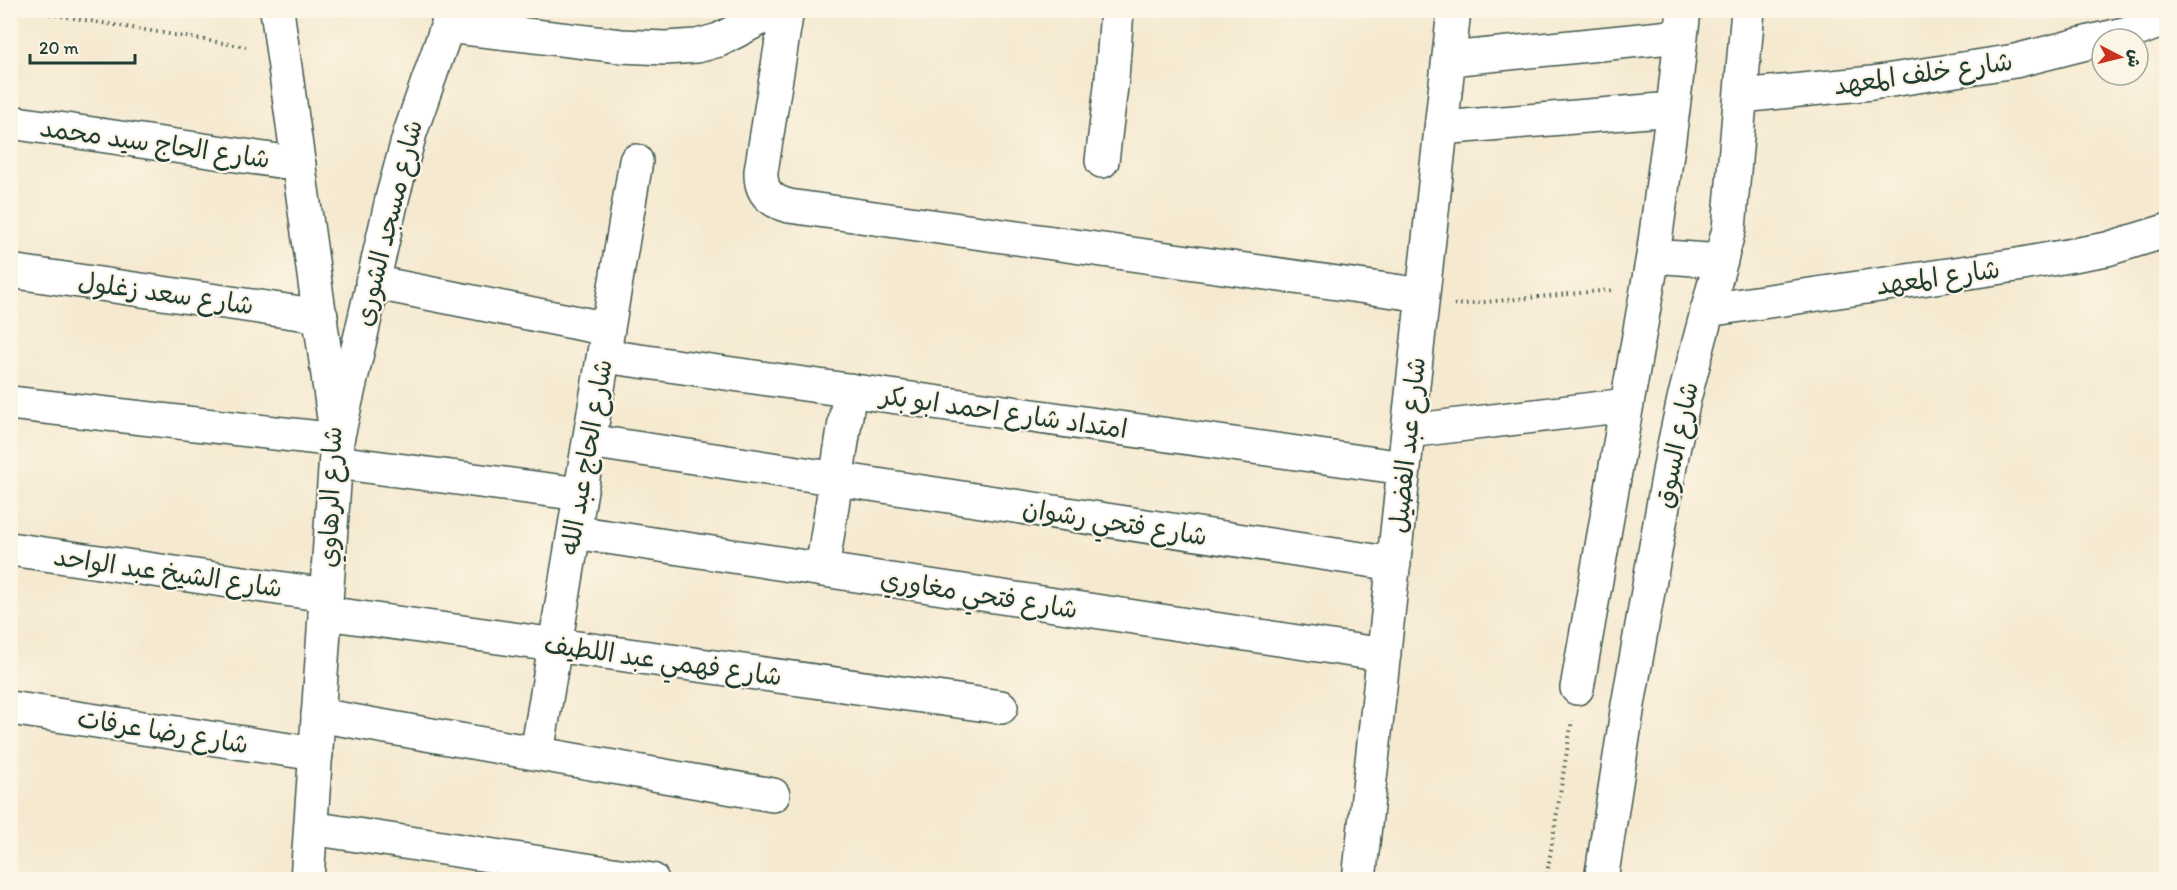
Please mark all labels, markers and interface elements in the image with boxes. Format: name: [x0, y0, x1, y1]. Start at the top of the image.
scale bar: [30, 27, 135, 65]
north arrow: [2090, 27, 2150, 87]
text: 20 m: [39, 37, 79, 59]
street label: شارع خلف المعهد: [1831, 45, 2015, 103]
text: ش: [2124, 49, 2145, 69]
street label: شارع الحاج سيد محمد: [37, 111, 272, 177]
street label: شارع مسجد الشورى: [347, 116, 431, 330]
street label: شارع المعهد: [1874, 252, 2002, 304]
street label: شارع سعد زغلول: [76, 265, 256, 323]
street label: شارع عبد الفضيل: [1382, 355, 1434, 535]
street label: شارع الحاج عبد الله: [553, 357, 621, 558]
street label: امتداد شارع احمد ابو بكر: [876, 379, 1130, 447]
street label: شارع السوق: [1647, 379, 1707, 511]
street label: شارع الرهاوي: [312, 426, 351, 568]
street label: شارع فتحي رشوان: [1019, 492, 1210, 559]
street label: شارع الشيخ عبد الواحد: [51, 540, 284, 606]
street label: شارع فتحي مغاوري: [877, 563, 1080, 632]
street label: شارع فهمي عبد اللطيف: [541, 627, 784, 699]
street label: شارع رضا عرفات: [75, 702, 251, 762]

